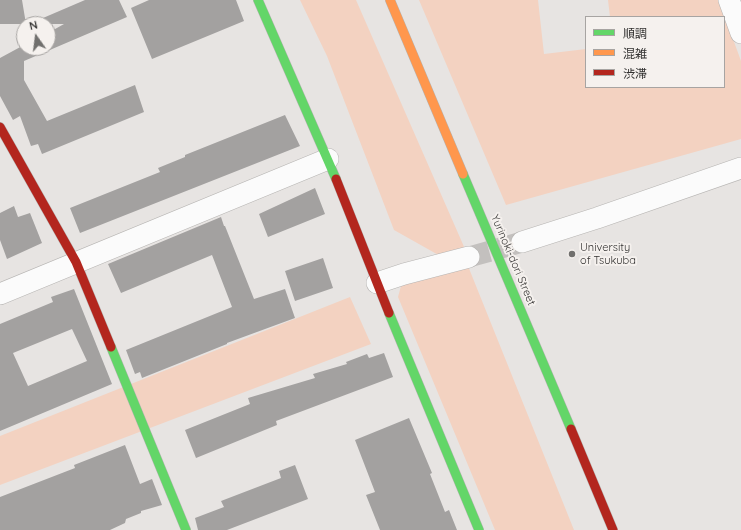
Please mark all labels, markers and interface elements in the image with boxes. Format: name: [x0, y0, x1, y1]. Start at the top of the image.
north arrow: [16, 16, 56, 56]
legend: [585, 16, 725, 88]
text: N: [28, 18, 39, 33]
text: 順調: [623, 26, 647, 41]
text: 混雑: [623, 46, 647, 61]
text: 渋滞: [623, 66, 647, 81]
street label: Yurinoki-dori Street: [488, 213, 538, 307]
place label: University of Tsukuba: [580, 241, 636, 267]
marker: University of Tsukuba: [567, 249, 577, 259]

